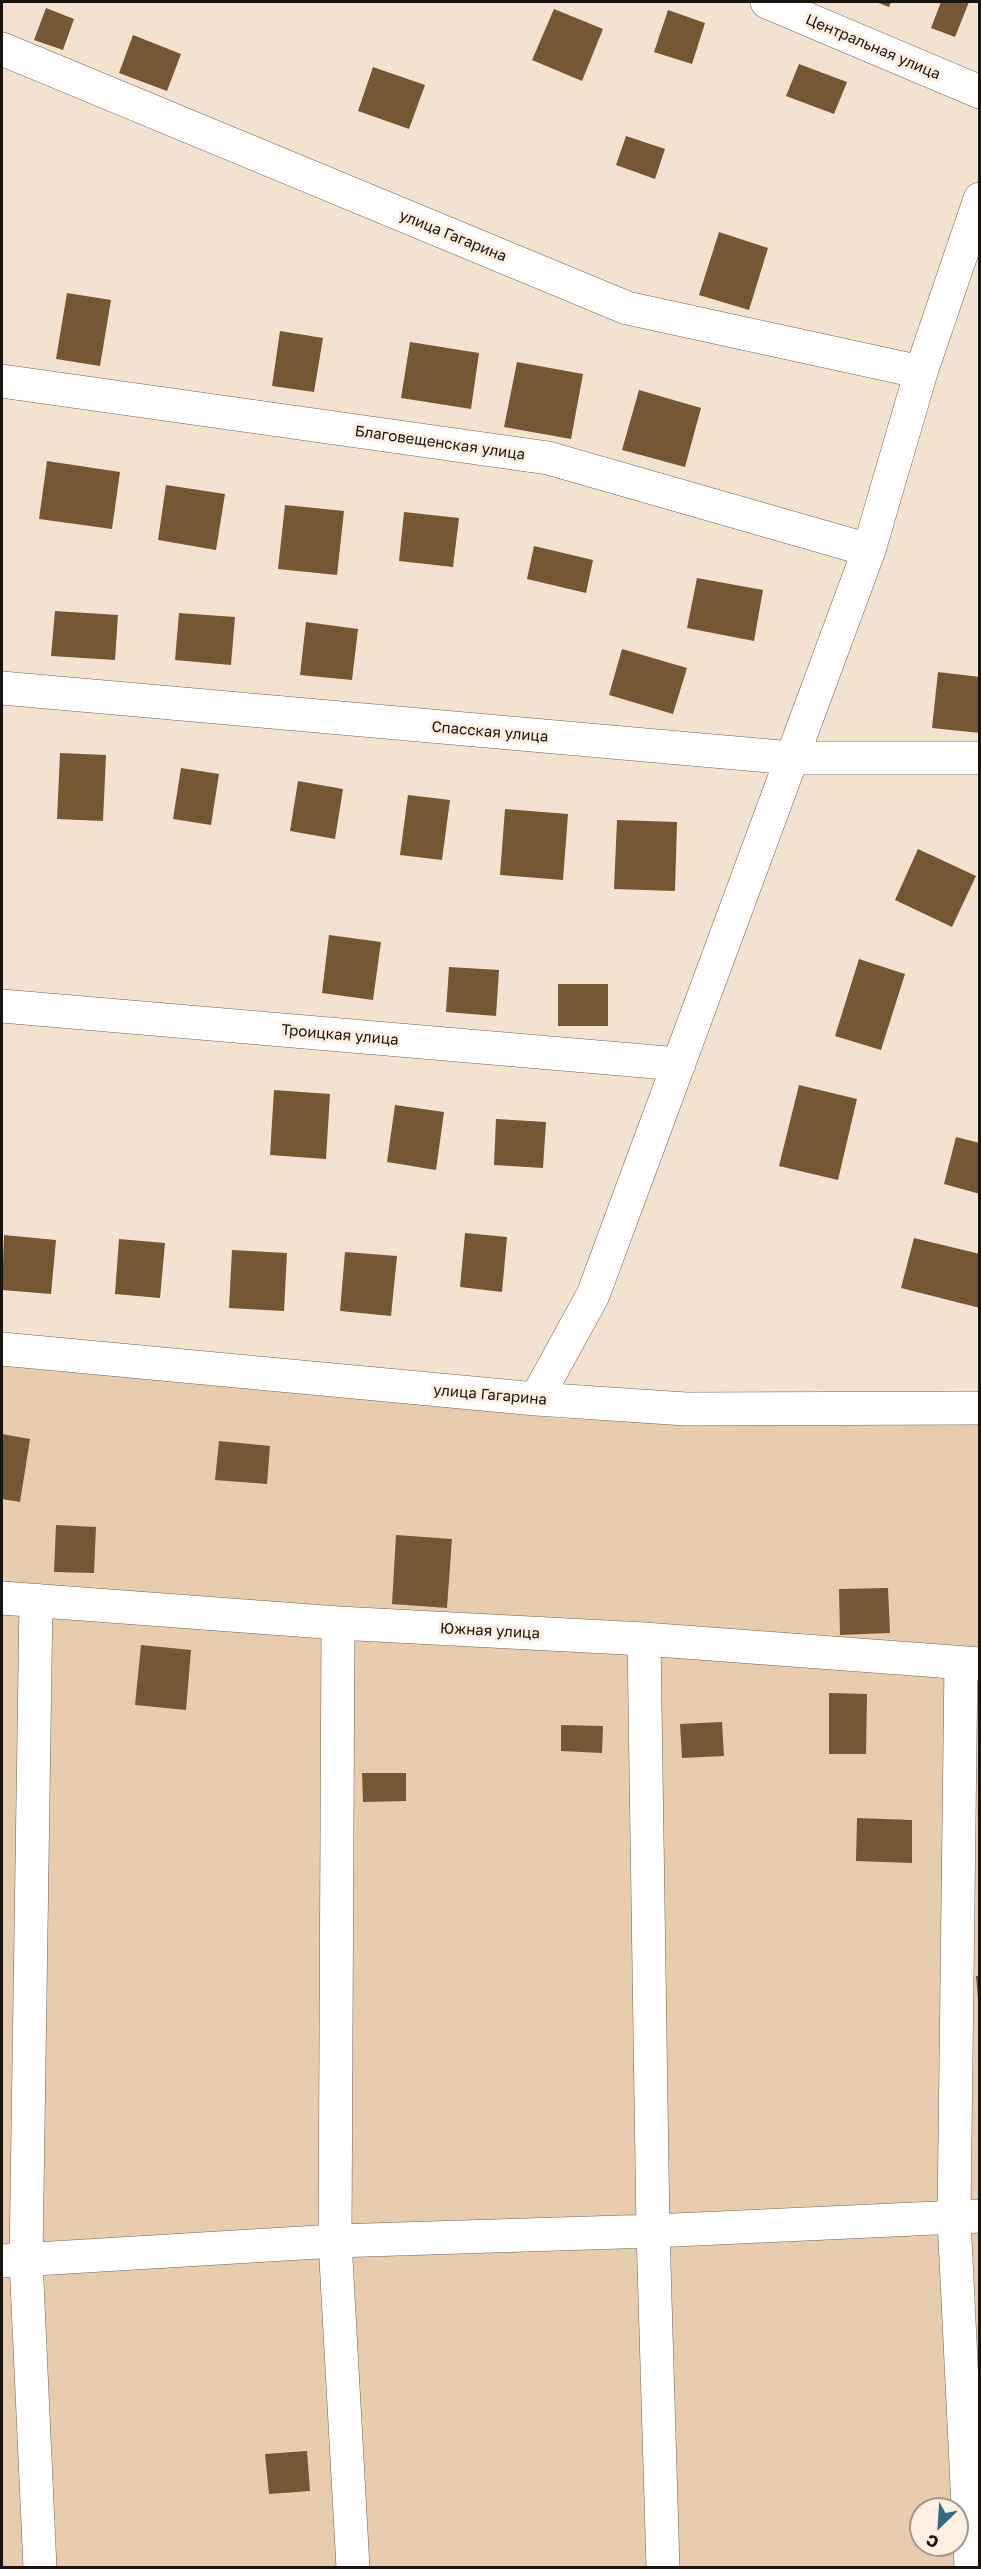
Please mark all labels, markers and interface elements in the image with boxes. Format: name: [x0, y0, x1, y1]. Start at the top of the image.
street label: Центральная улица: [803, 10, 943, 84]
street label: улица Гагарина: [397, 206, 509, 266]
street label: Благовещенская улица: [354, 422, 526, 464]
street label: Спасская улица: [431, 718, 549, 746]
street label: Троицкая улица: [281, 1021, 399, 1049]
street label: улица Гагарина: [432, 1381, 548, 1409]
street label: Южная улица: [440, 1619, 540, 1643]
north arrow: [909, 2497, 969, 2557]
text: С: [923, 2530, 942, 2553]

